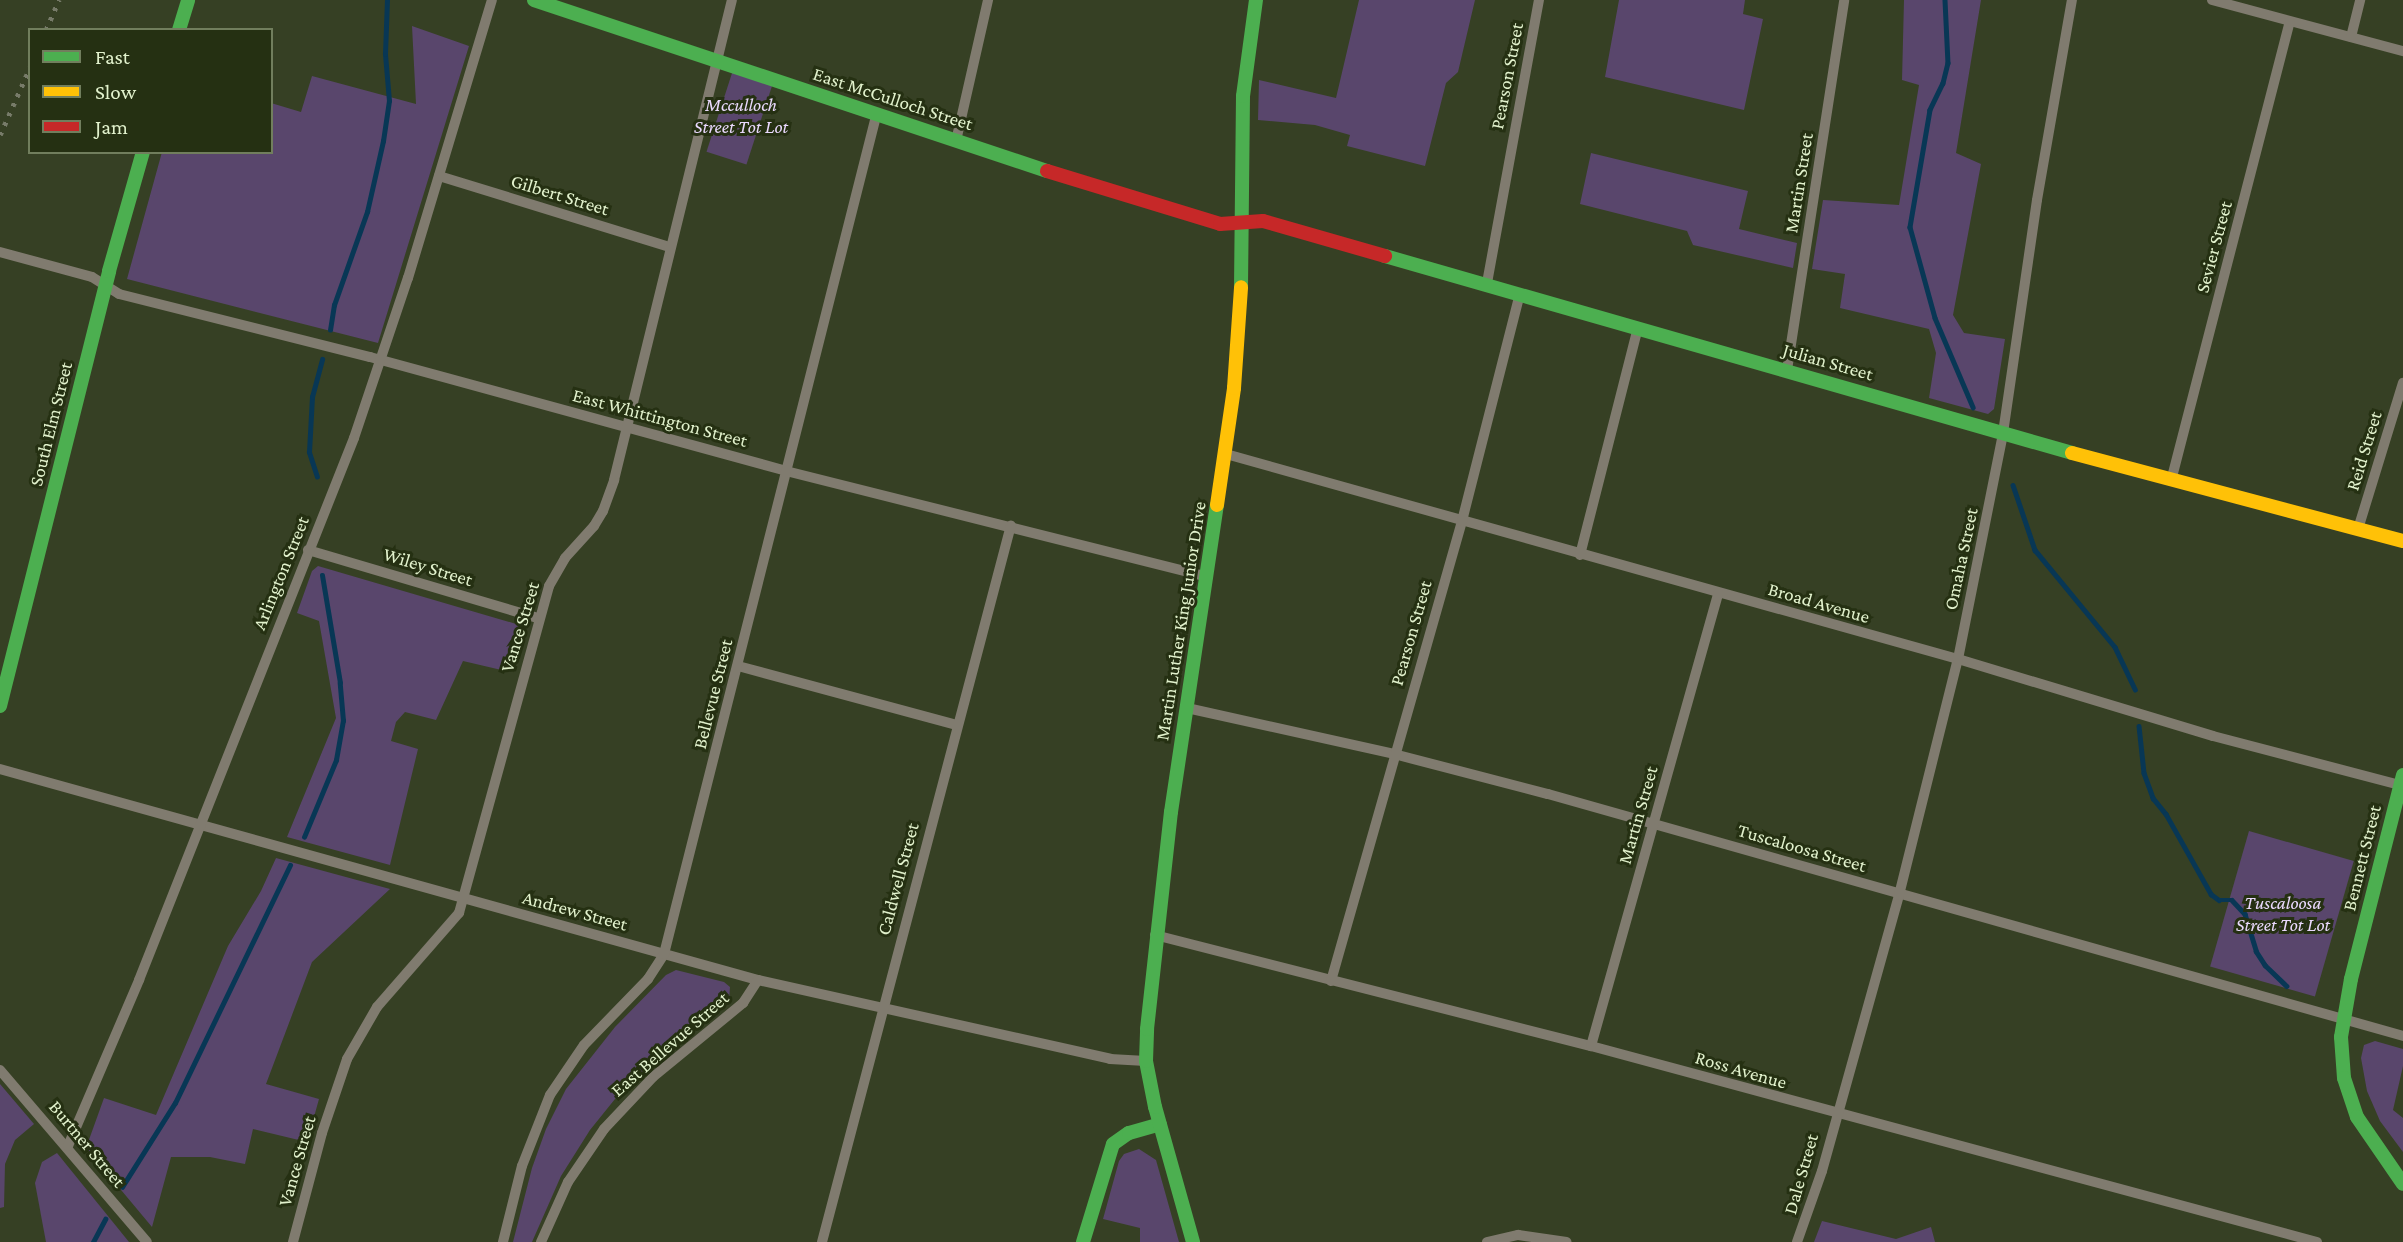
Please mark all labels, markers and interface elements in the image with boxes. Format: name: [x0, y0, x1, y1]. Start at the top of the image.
street label: Pearson Street: [1485, 21, 1529, 131]
legend: [28, 28, 273, 154]
text: Fast: [95, 45, 130, 69]
street label: East McCulloch Street: [810, 62, 976, 136]
text: Slow: [95, 80, 136, 104]
park label: Mcculloch Street Tot Lot: [694, 94, 788, 138]
text: Jam: [95, 115, 128, 139]
street label: Martin Street: [1780, 131, 1818, 235]
street label: Gilbert Street: [508, 169, 612, 221]
street label: Sevier Street: [2191, 199, 2237, 295]
street label: Julian Street: [1780, 338, 1876, 386]
street label: South Elm Street: [25, 360, 77, 488]
street label: East Whittington Street: [570, 384, 750, 452]
street label: Reid Street: [2341, 409, 2387, 493]
street label: Martin Luther King Junior Drive: [1151, 500, 1211, 742]
street label: Omaha Street: [1939, 506, 1983, 612]
street label: Arlington Street: [248, 513, 314, 633]
street label: Wiley Street: [381, 543, 475, 591]
street label: Pearson Street: [1385, 578, 1437, 688]
street label: Broad Avenue: [1766, 578, 1872, 628]
street label: Vance Street: [495, 579, 545, 675]
street label: Bellevue Street: [688, 637, 738, 751]
street label: Martin Street: [1613, 763, 1663, 867]
street label: Bennett Street: [2338, 803, 2386, 913]
street label: Tuscaloosa Street: [1735, 819, 1869, 877]
street label: Caldwell Street: [872, 820, 924, 938]
street label: Andrew Street: [520, 886, 630, 936]
park label: Tuscaloosa Street Tot Lot: [2236, 892, 2330, 936]
street label: East Bellevue Street: [606, 987, 734, 1101]
street label: Ross Avenue: [1693, 1046, 1789, 1094]
street label: Burtner Street: [44, 1096, 130, 1192]
street label: Vance Street: [273, 1113, 321, 1209]
street label: Dale Street: [1779, 1131, 1823, 1217]

